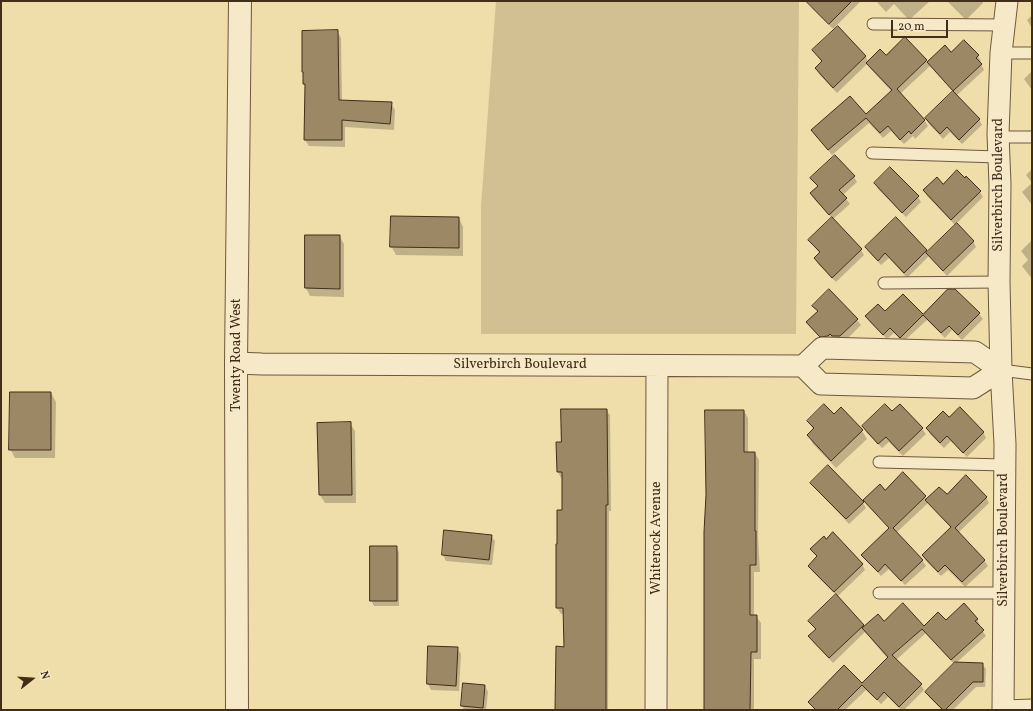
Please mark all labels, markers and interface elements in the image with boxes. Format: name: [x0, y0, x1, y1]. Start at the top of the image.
scale bar: [893, 12, 950, 38]
text: 20 m: [898, 19, 925, 35]
street label: Silverbirch Boulevard: [991, 118, 1007, 252]
street label: Twenty Road West: [229, 298, 245, 412]
street label: Silverbirch Boulevard: [453, 357, 587, 373]
street label: Silverbirch Boulevard: [996, 473, 1012, 607]
street label: Whiterock Avenue: [649, 481, 665, 595]
north arrow: [12, 659, 52, 699]
text: N: [36, 669, 52, 681]

